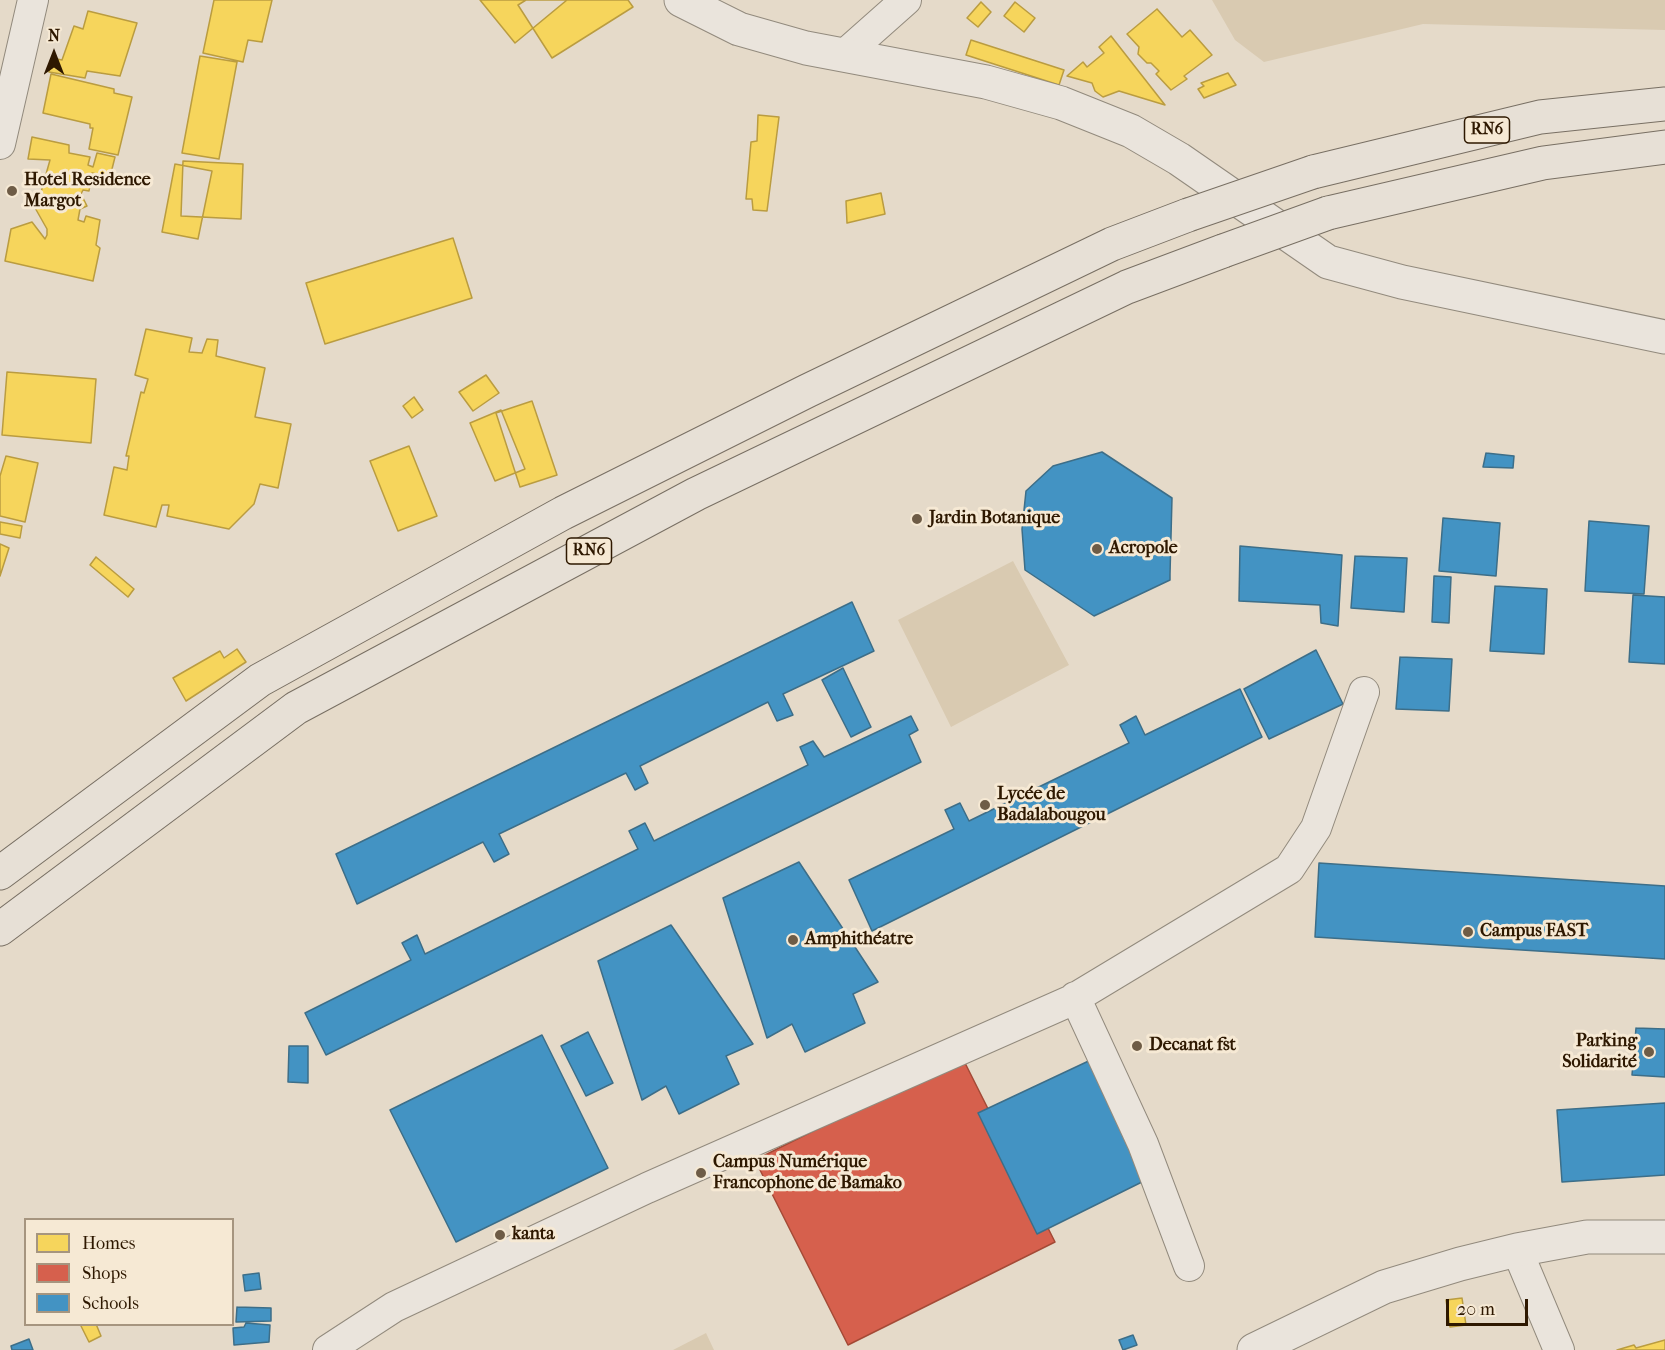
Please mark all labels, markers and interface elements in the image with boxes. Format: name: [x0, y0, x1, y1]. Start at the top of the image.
north arrow: [24, 24, 84, 84]
text: N: [48, 26, 60, 45]
road number: RN6: [1464, 117, 1510, 143]
place label: Hotel Residence Margot: [24, 170, 151, 213]
marker: Hotel Residence Margot: [5, 184, 19, 198]
place label: Jardin Botanique: [929, 508, 1060, 530]
marker: Jardin Botanique: [910, 512, 924, 526]
road number: RN6: [566, 538, 612, 564]
place label: Acropole: [1109, 538, 1178, 560]
marker: Acropole: [1090, 542, 1104, 556]
place label: Lycée de Badalabougou: [997, 784, 1106, 826]
marker: Lycée de Badalabougou: [978, 798, 992, 812]
place label: Campus FAST: [1480, 921, 1588, 943]
marker: Campus FAST: [1461, 925, 1475, 939]
place label: Amphithéatre: [805, 929, 913, 951]
marker: Amphithéatre: [786, 933, 800, 947]
place label: Parking Solidarité: [1562, 1031, 1637, 1074]
place label: Decanat fst: [1149, 1035, 1236, 1057]
marker: Decanat fst: [1130, 1039, 1144, 1053]
marker: Parking Solidarité: [1642, 1045, 1656, 1059]
place label: Campus Numérique Francophone de Bamako: [713, 1152, 902, 1194]
marker: Campus Numérique Francophone de Bamako: [694, 1166, 708, 1180]
legend: [24, 1218, 234, 1326]
place label: kanta: [512, 1224, 555, 1246]
marker: kanta: [493, 1228, 507, 1242]
text: Homes: [82, 1233, 136, 1254]
text: Shops: [82, 1263, 127, 1284]
scale bar: [1449, 1287, 1532, 1325]
text: Schools: [82, 1293, 139, 1314]
text: 20 m: [1457, 1299, 1495, 1320]

